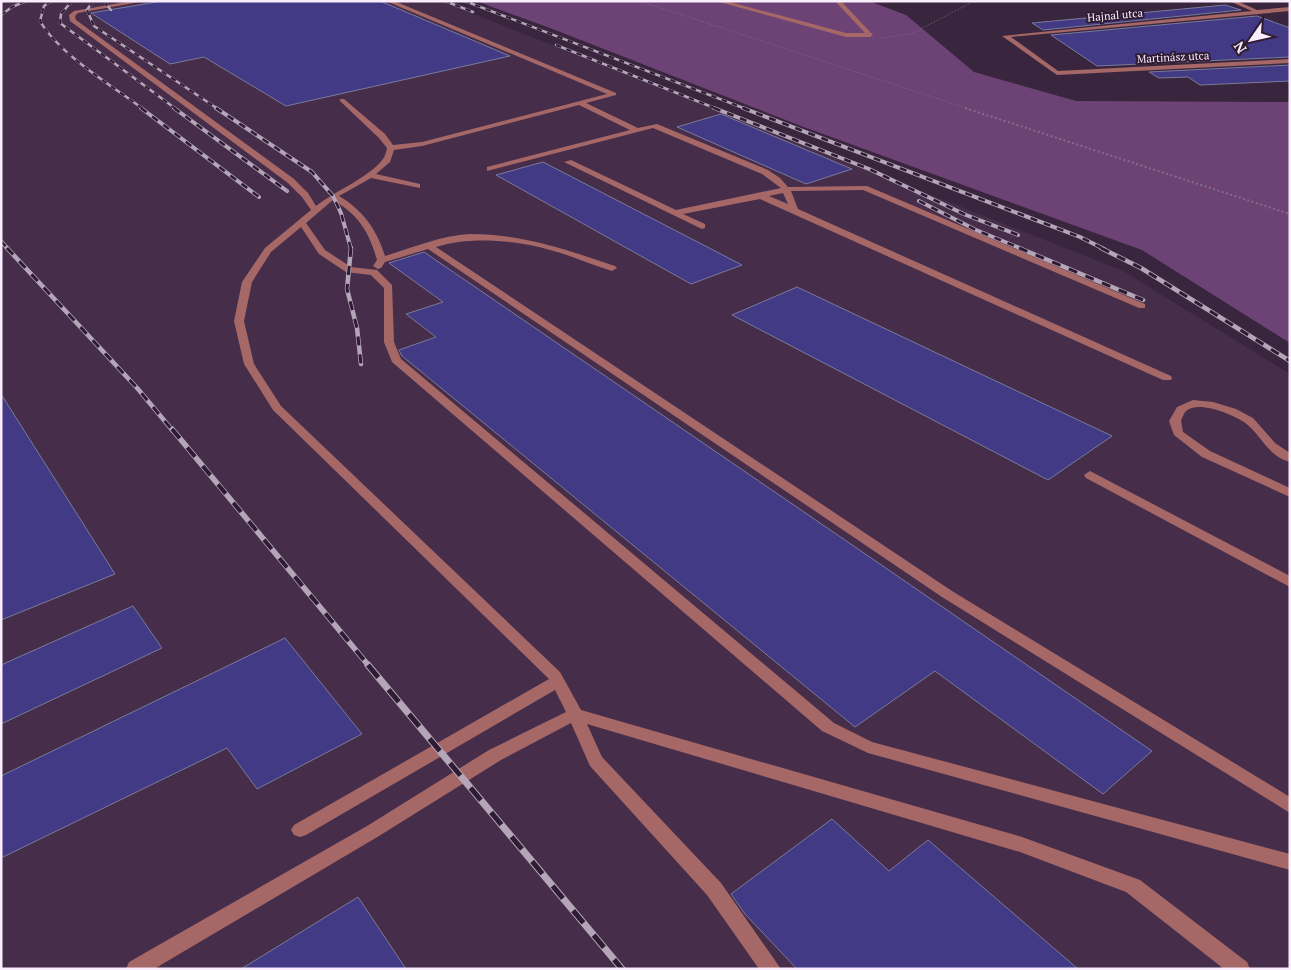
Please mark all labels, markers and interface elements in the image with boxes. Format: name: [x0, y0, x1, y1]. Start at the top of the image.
street label: Hajnal utca: [1087, 6, 1144, 24]
north arrow: [1226, 15, 1276, 65]
text: N: [1229, 38, 1251, 57]
street label: Martinász utca: [1136, 48, 1210, 66]

